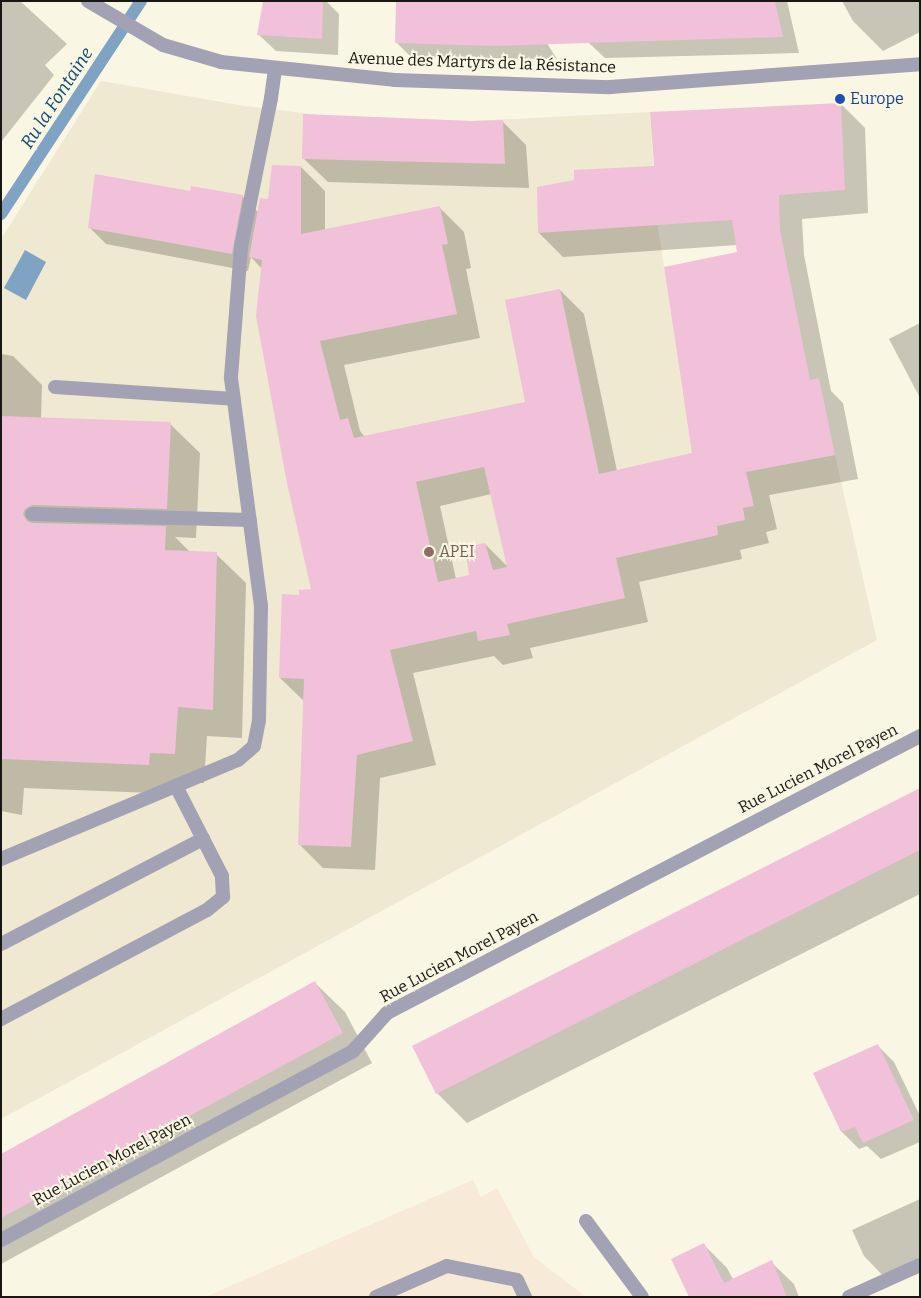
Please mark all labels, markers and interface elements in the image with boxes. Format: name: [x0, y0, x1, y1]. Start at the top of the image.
water label: Ru la Fontaine: [16, 43, 98, 153]
street label: Avenue des Martyrs de la Résistance: [348, 49, 616, 77]
place label: Europe: [850, 89, 904, 109]
marker: Europe: [834, 93, 846, 105]
place label: APEI: [439, 542, 475, 562]
marker: APEI: [423, 546, 435, 558]
street label: Rue Lucien Morel Payen: [735, 720, 901, 818]
street label: Rue Lucien Morel Payen: [377, 907, 541, 1007]
street label: Rue Lucien Morel Payen: [30, 1110, 194, 1210]

